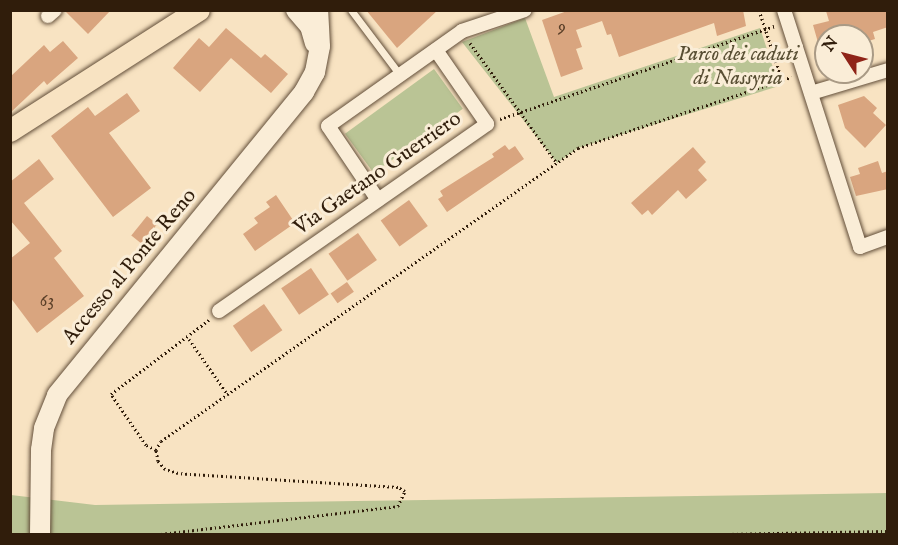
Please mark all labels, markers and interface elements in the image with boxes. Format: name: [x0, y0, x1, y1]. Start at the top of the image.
house number: 9: [558, 17, 566, 39]
north arrow: [814, 24, 874, 84]
text: N: [819, 33, 843, 56]
park label: Parco dei caduti di Nassyria: [677, 42, 799, 92]
street label: Via Gaetano Guerriero: [289, 107, 467, 241]
street label: Accesso al Ponte Reno: [58, 184, 202, 350]
house number: 63: [40, 291, 54, 313]

